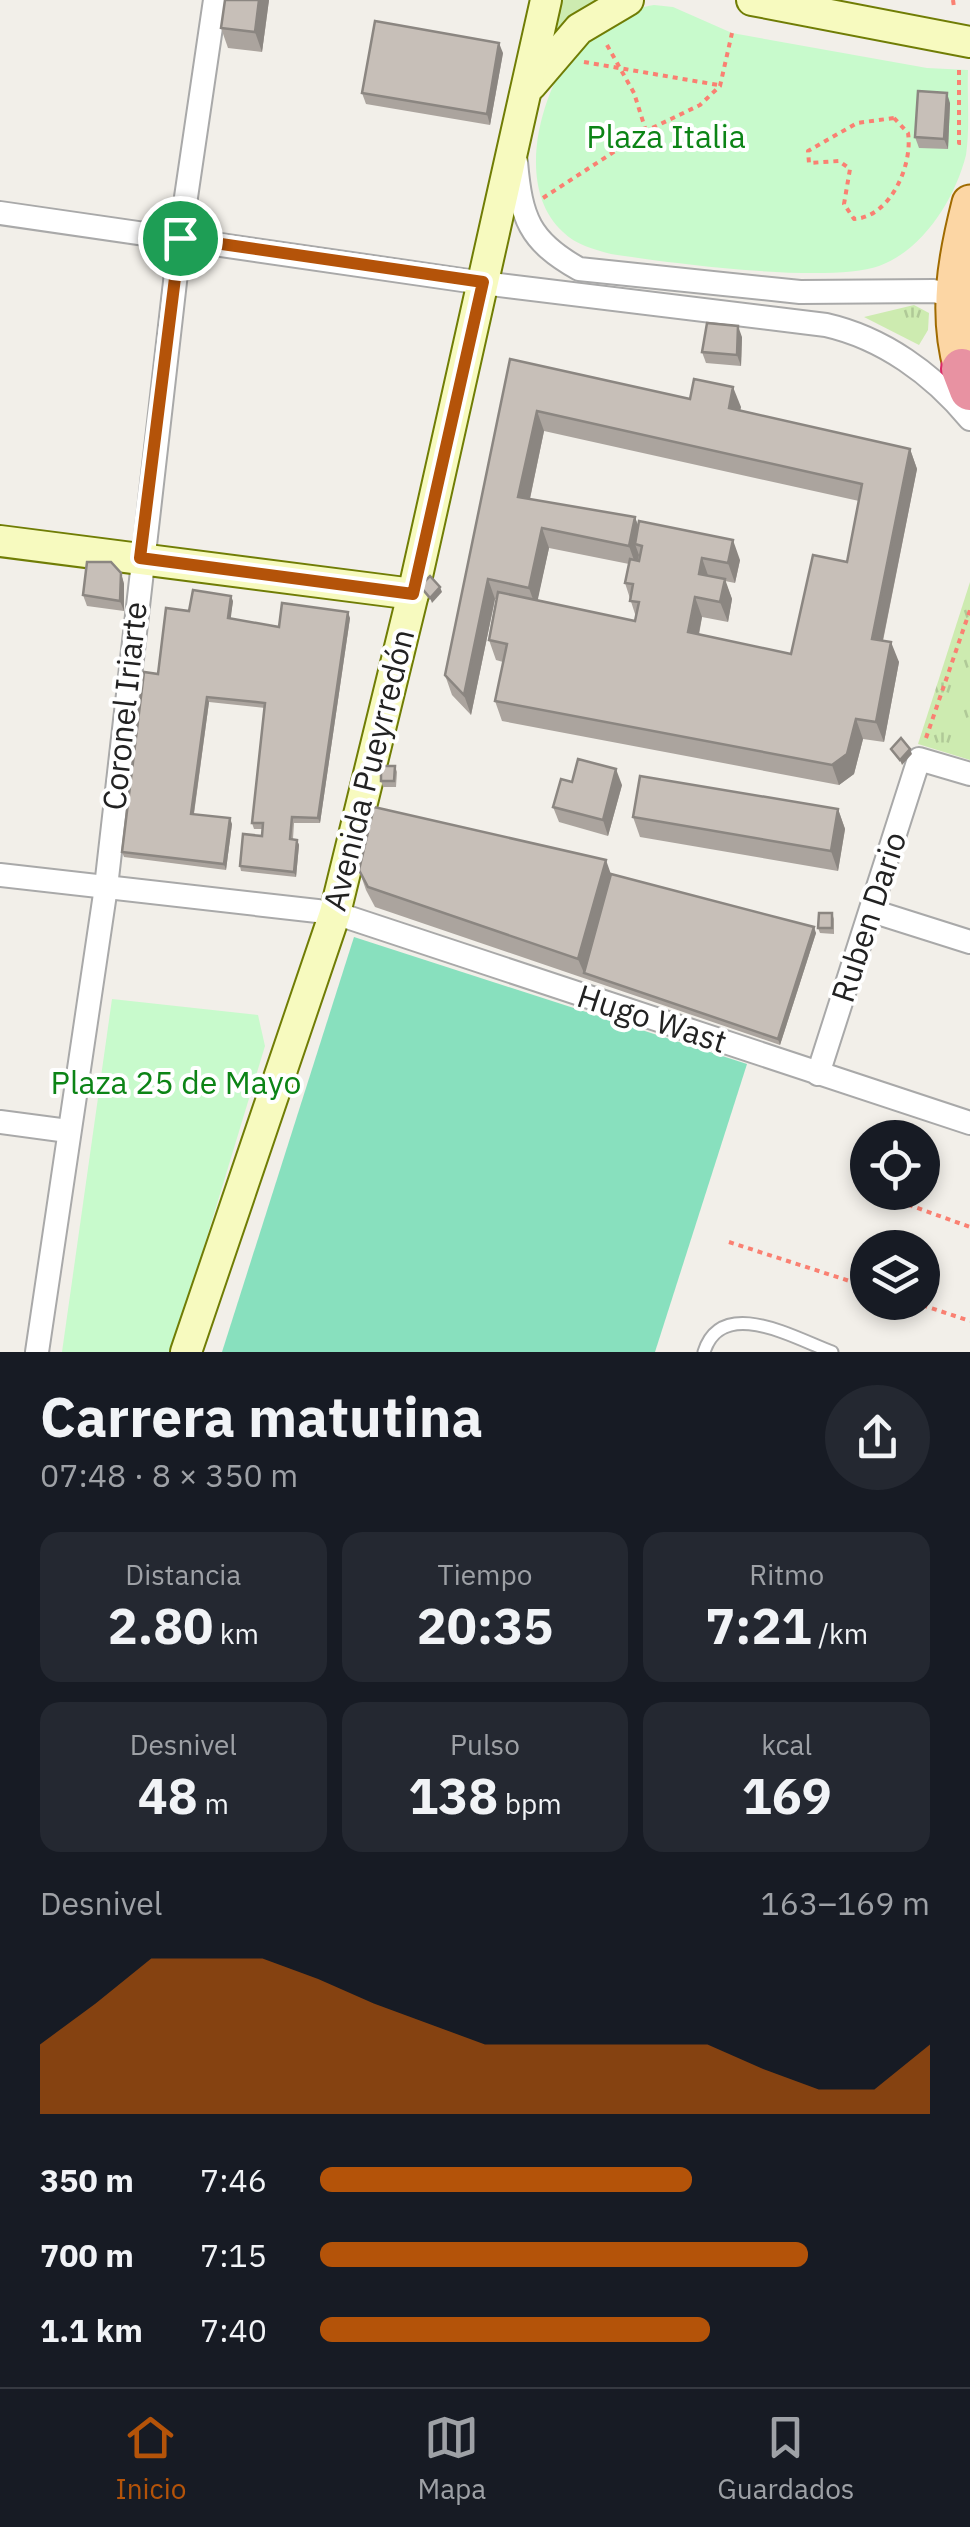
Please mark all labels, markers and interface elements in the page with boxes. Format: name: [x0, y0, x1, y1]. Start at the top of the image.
park label: Plaza Italia: [586, 115, 746, 157]
pin: [138, 196, 223, 281]
icon: arrive: [153, 211, 208, 266]
street label: Coronel Iriarte: [92, 600, 156, 812]
street label: Avenida Pueyrredón: [313, 625, 423, 915]
street label: Ruben Dario: [821, 826, 915, 1007]
street label: Hugo Wast: [572, 974, 732, 1062]
park label: Plaza 25 de Mayo: [51, 1061, 301, 1103]
map controls: [850, 1120, 940, 1320]
button: locate: [850, 1120, 940, 1210]
button: layers: [850, 1230, 940, 1320]
text: Carrera matutina: [40, 1381, 483, 1452]
button: share: [825, 1385, 930, 1490]
text: 07:48 · 8 × 350 m: [40, 1454, 298, 1496]
text: Distancia: [125, 1556, 241, 1593]
text: Tiempo: [438, 1556, 532, 1593]
text: Ritmo: [749, 1556, 824, 1593]
text: 2.80: [108, 1593, 213, 1658]
text: 20:35: [417, 1593, 553, 1658]
text: 7:21: [705, 1593, 812, 1658]
text: km: [213, 1615, 259, 1652]
text: /km: [812, 1615, 868, 1652]
text: Desnivel: [130, 1726, 237, 1763]
text: Pulso: [450, 1726, 520, 1763]
text: kcal: [761, 1726, 812, 1763]
text: 48: [138, 1763, 198, 1828]
text: 138: [408, 1763, 498, 1828]
text: 169: [742, 1763, 832, 1828]
text: m: [198, 1785, 229, 1822]
text: bpm: [498, 1785, 562, 1822]
text: Desnivel: [40, 1882, 163, 1924]
text: 163–169 m: [760, 1882, 930, 1924]
text: 350 m: [40, 2159, 134, 2201]
text: 7:46: [200, 2159, 267, 2201]
text: 700 m: [40, 2234, 134, 2276]
text: 7:15: [200, 2234, 267, 2276]
text: 1.1 km: [40, 2309, 143, 2351]
text: 7:40: [200, 2309, 267, 2351]
tab: Inicio: [116, 2410, 186, 2507]
tab: Mapa: [417, 2410, 486, 2507]
tab: Guardados: [717, 2410, 854, 2507]

